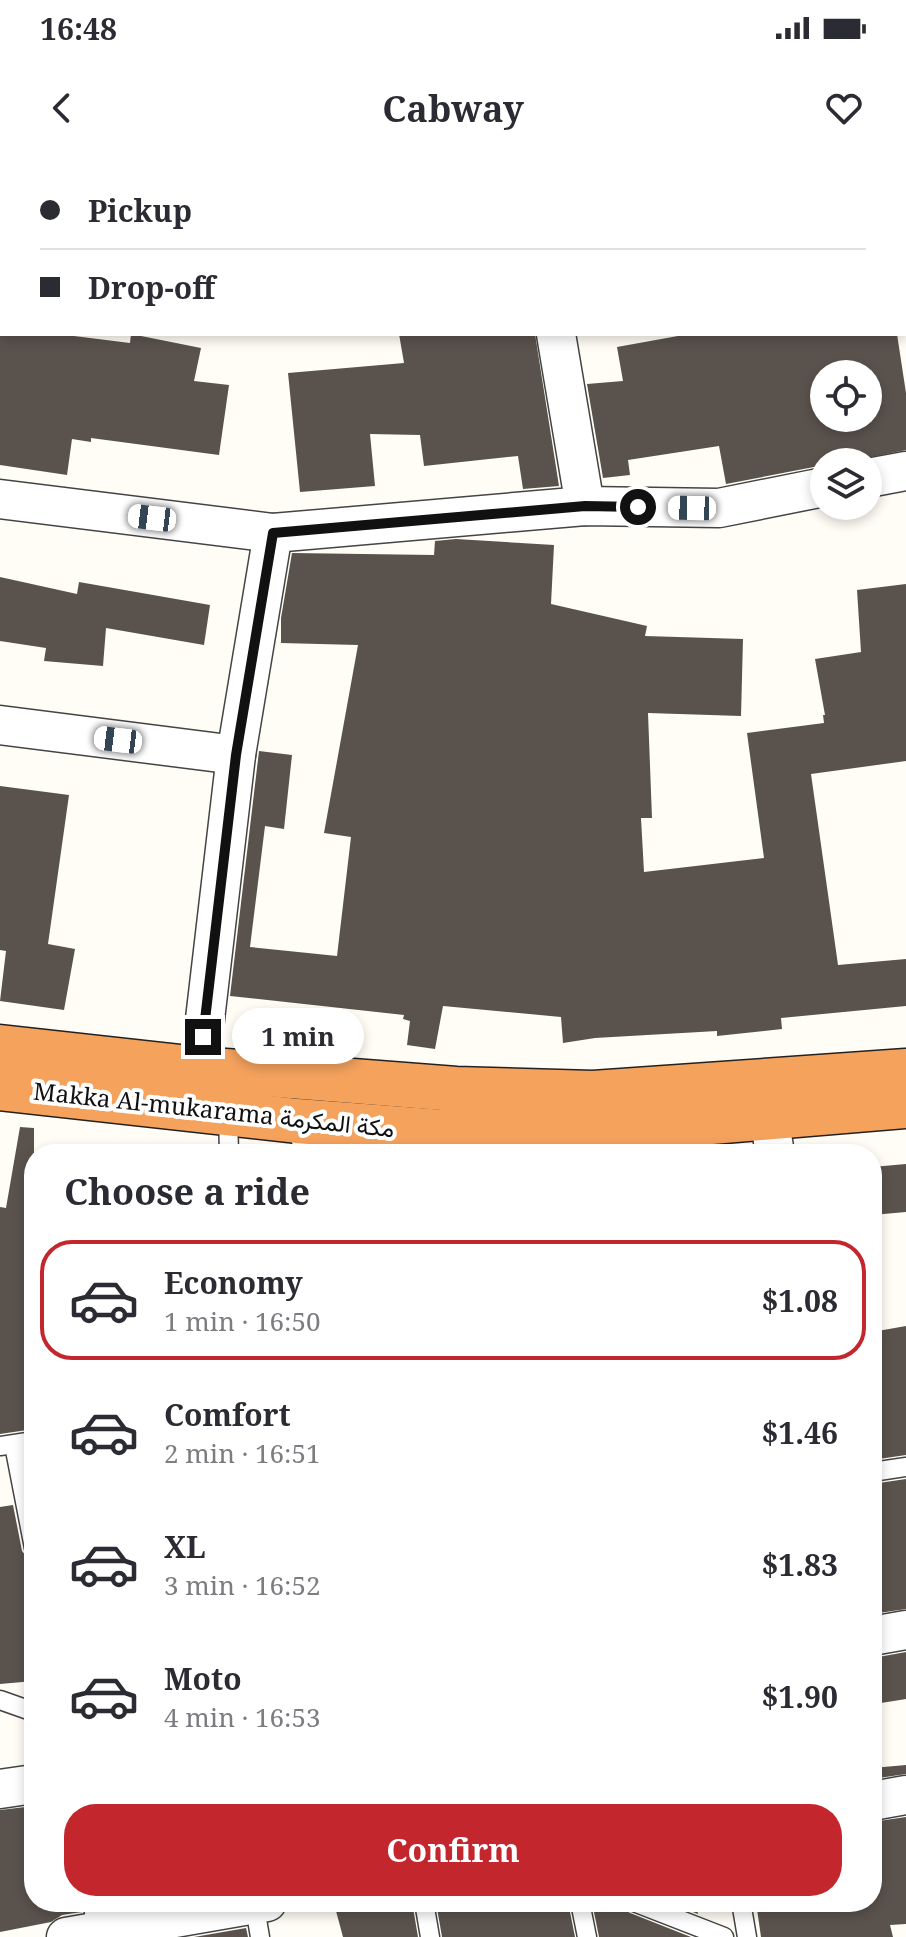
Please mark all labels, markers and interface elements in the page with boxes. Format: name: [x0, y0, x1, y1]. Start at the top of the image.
text: 16:48: [40, 8, 117, 49]
text: Cabway: [382, 84, 524, 133]
icon: back: [40, 86, 84, 130]
icon: heart: [822, 86, 866, 130]
text: Pickup: [88, 190, 192, 231]
text: Drop-off: [88, 267, 215, 308]
map controls: [810, 360, 882, 520]
button: locate: [810, 360, 882, 432]
button: layers: [810, 448, 882, 520]
route start: [620, 489, 656, 525]
car: [668, 496, 716, 520]
car: [127, 503, 177, 533]
car: [93, 725, 143, 755]
callout: 1 min: [231, 1009, 363, 1065]
text: 1 min: [261, 1018, 335, 1054]
route end: [185, 1019, 221, 1055]
street label: Makka Al-mukarama مكة المكرمة: [32, 1074, 396, 1144]
text: Choose a ride: [64, 1167, 310, 1216]
text: Economy: [164, 1262, 303, 1303]
icon: car: [68, 1264, 140, 1336]
text: $1.08: [761, 1280, 838, 1321]
text: 1 min · 16:50: [164, 1303, 321, 1339]
text: Comfort: [164, 1394, 291, 1435]
icon: car: [68, 1396, 140, 1468]
text: $1.46: [761, 1412, 838, 1453]
text: 2 min · 16:51: [164, 1435, 321, 1471]
text: XL: [164, 1526, 206, 1567]
icon: car: [68, 1528, 140, 1600]
text: $1.83: [761, 1544, 838, 1585]
text: 3 min · 16:52: [164, 1567, 321, 1603]
text: Moto: [164, 1658, 242, 1699]
icon: car: [68, 1660, 140, 1732]
text: $1.90: [761, 1676, 838, 1717]
text: 4 min · 16:53: [164, 1699, 321, 1735]
button: Confirm: [64, 1804, 842, 1896]

